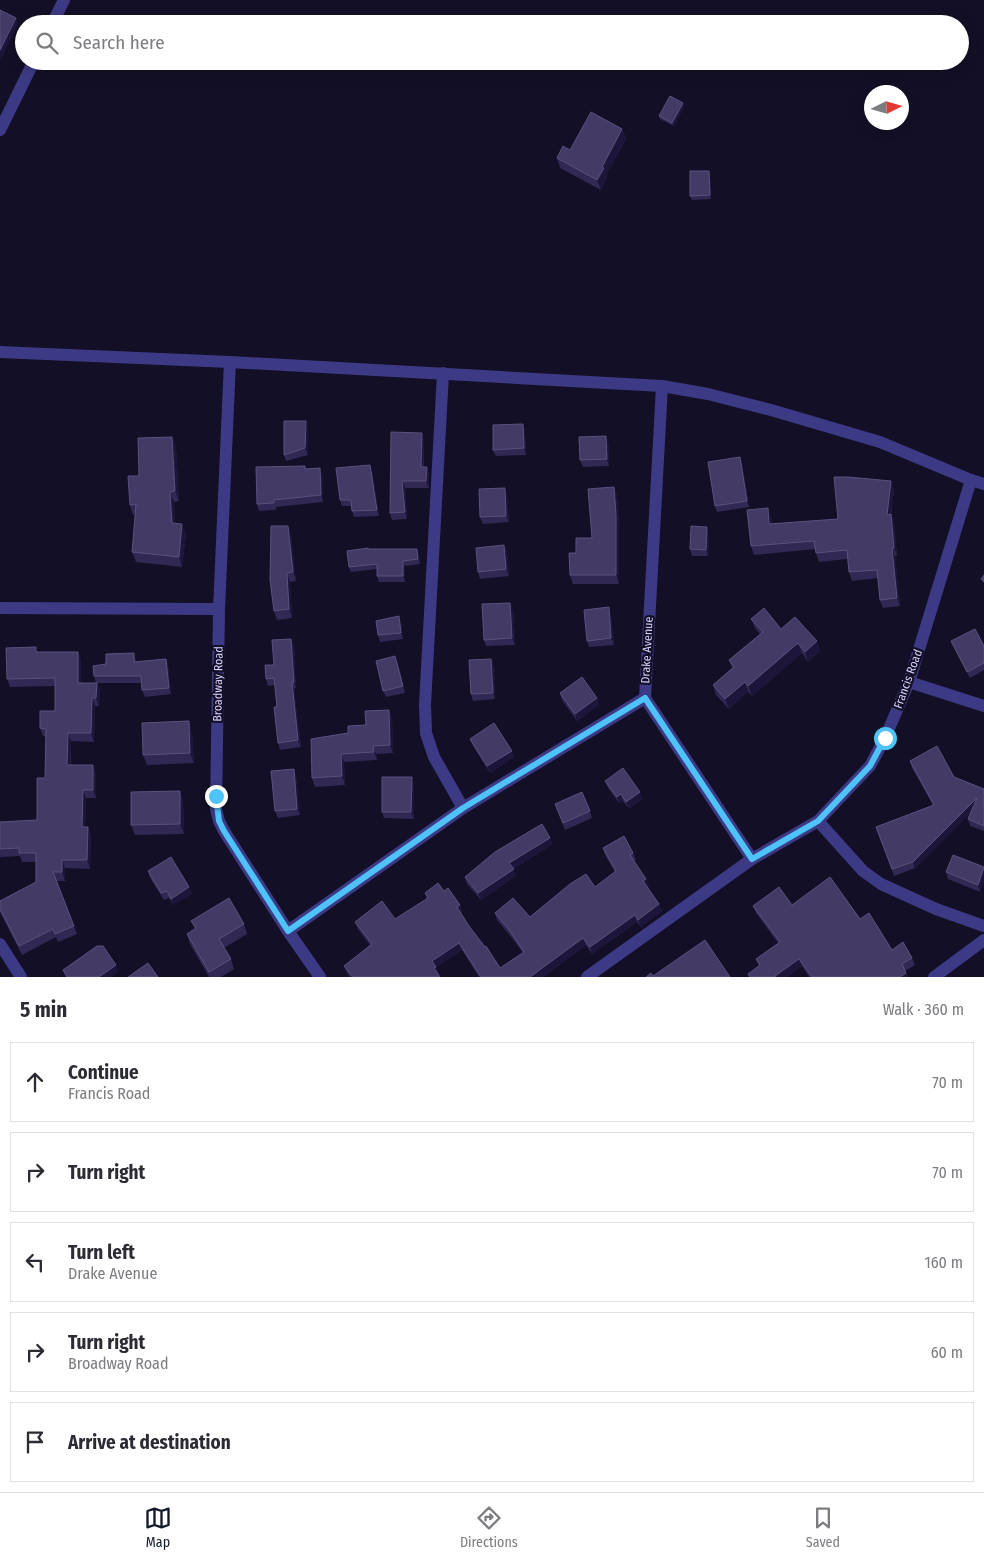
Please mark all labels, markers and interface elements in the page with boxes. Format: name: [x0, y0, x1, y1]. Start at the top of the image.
search box: [15, 15, 969, 70]
icon: search: [33, 29, 61, 57]
text: Search here: [73, 31, 165, 54]
north arrow: [864, 85, 909, 130]
street label: Drake Avenue: [638, 616, 656, 684]
street label: Broadway Road: [210, 646, 226, 722]
street label: Francis Road: [891, 648, 925, 710]
route start: [874, 727, 897, 750]
route end: [205, 785, 228, 808]
text: 5 min: [20, 997, 67, 1023]
text: Walk · 360 m: [883, 1000, 964, 1019]
text: Continue: [68, 1061, 139, 1084]
icon: ahead: [21, 1068, 49, 1096]
text: 70 m: [932, 1073, 963, 1092]
text: Francis Road: [68, 1084, 150, 1103]
icon: right: [21, 1158, 49, 1186]
text: Turn right: [68, 1161, 145, 1184]
text: 70 m: [932, 1163, 963, 1182]
text: Turn left: [68, 1241, 135, 1264]
icon: left: [21, 1248, 49, 1276]
text: 160 m: [924, 1253, 963, 1272]
text: Drake Avenue: [68, 1264, 157, 1283]
text: Turn right: [68, 1331, 145, 1354]
icon: right: [21, 1338, 49, 1366]
text: 60 m: [931, 1343, 963, 1362]
text: Broadway Road: [68, 1354, 169, 1373]
icon: arrive: [21, 1428, 49, 1456]
text: Arrive at destination: [68, 1431, 231, 1454]
tab: Map: [144, 1504, 172, 1551]
tab: Directions: [460, 1504, 518, 1551]
tab: Saved: [806, 1504, 840, 1551]

